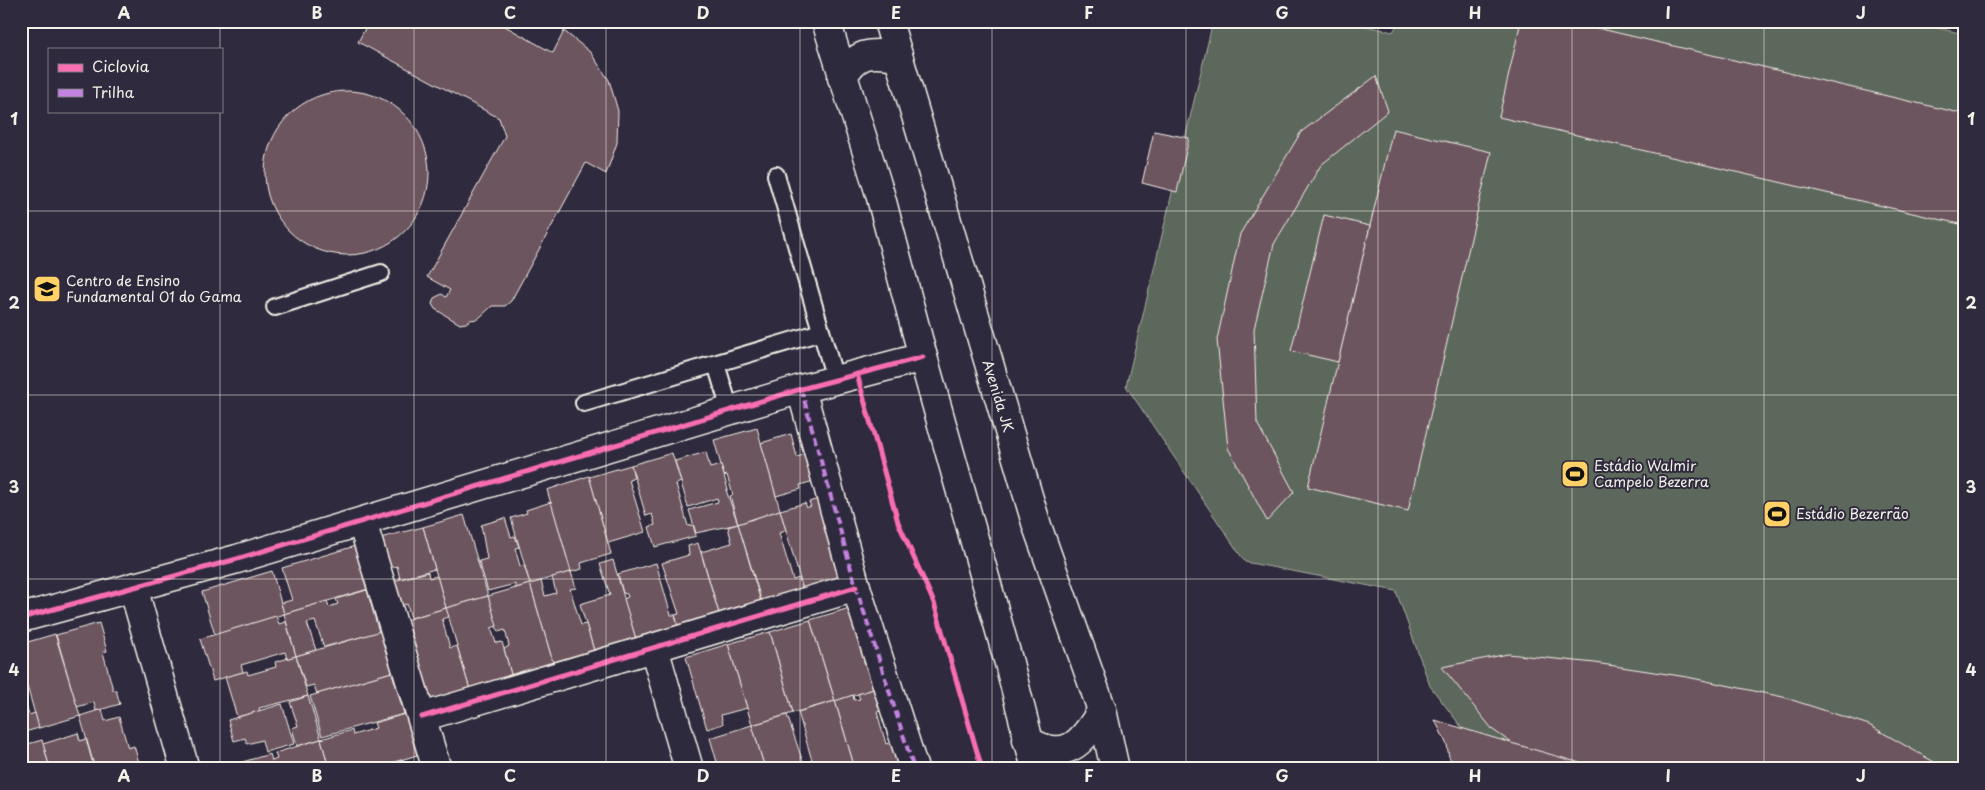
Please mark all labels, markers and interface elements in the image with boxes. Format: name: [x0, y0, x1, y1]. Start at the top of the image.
text: A: [118, 0, 131, 24]
text: B: [312, 0, 323, 24]
text: C: [504, 0, 516, 24]
text: D: [697, 0, 709, 24]
text: E: [891, 0, 901, 24]
text: F: [1084, 0, 1094, 24]
text: G: [1275, 0, 1289, 24]
text: H: [1469, 0, 1481, 24]
text: I: [1665, 0, 1671, 24]
text: J: [1856, 0, 1866, 24]
legend: [48, 48, 222, 112]
text: Ciclovia: [92, 54, 150, 77]
text: Trilha: [92, 80, 135, 103]
text: 1: [10, 106, 18, 130]
text: 1: [1967, 106, 1975, 130]
place label: Centro de Ensino Fundamental 01 do Gama: [66, 270, 242, 307]
school or university icon: Centro de Ensino Fundamental 01 do Gama: [32, 274, 62, 304]
text: 2: [8, 290, 20, 314]
text: 2: [1965, 290, 1977, 314]
street label: Avenida JK: [977, 357, 1020, 435]
place label: Estádio Walmir Campelo Bezerra: [1594, 455, 1709, 492]
sports icon: Estádio Walmir Campelo Bezerra: [1560, 459, 1590, 489]
text: 3: [9, 474, 19, 498]
text: 3: [1966, 474, 1976, 498]
sports icon: Estádio Bezerrão: [1762, 499, 1792, 529]
place label: Estádio Bezerrão: [1796, 503, 1909, 524]
text: 4: [9, 657, 20, 681]
text: 4: [1966, 657, 1977, 681]
text: A: [118, 763, 131, 787]
text: B: [312, 763, 323, 787]
text: C: [504, 763, 516, 787]
text: D: [697, 763, 709, 787]
text: E: [891, 763, 901, 787]
text: F: [1084, 763, 1094, 787]
text: G: [1275, 763, 1289, 787]
text: H: [1469, 763, 1481, 787]
text: I: [1665, 763, 1671, 787]
text: J: [1856, 763, 1866, 787]

